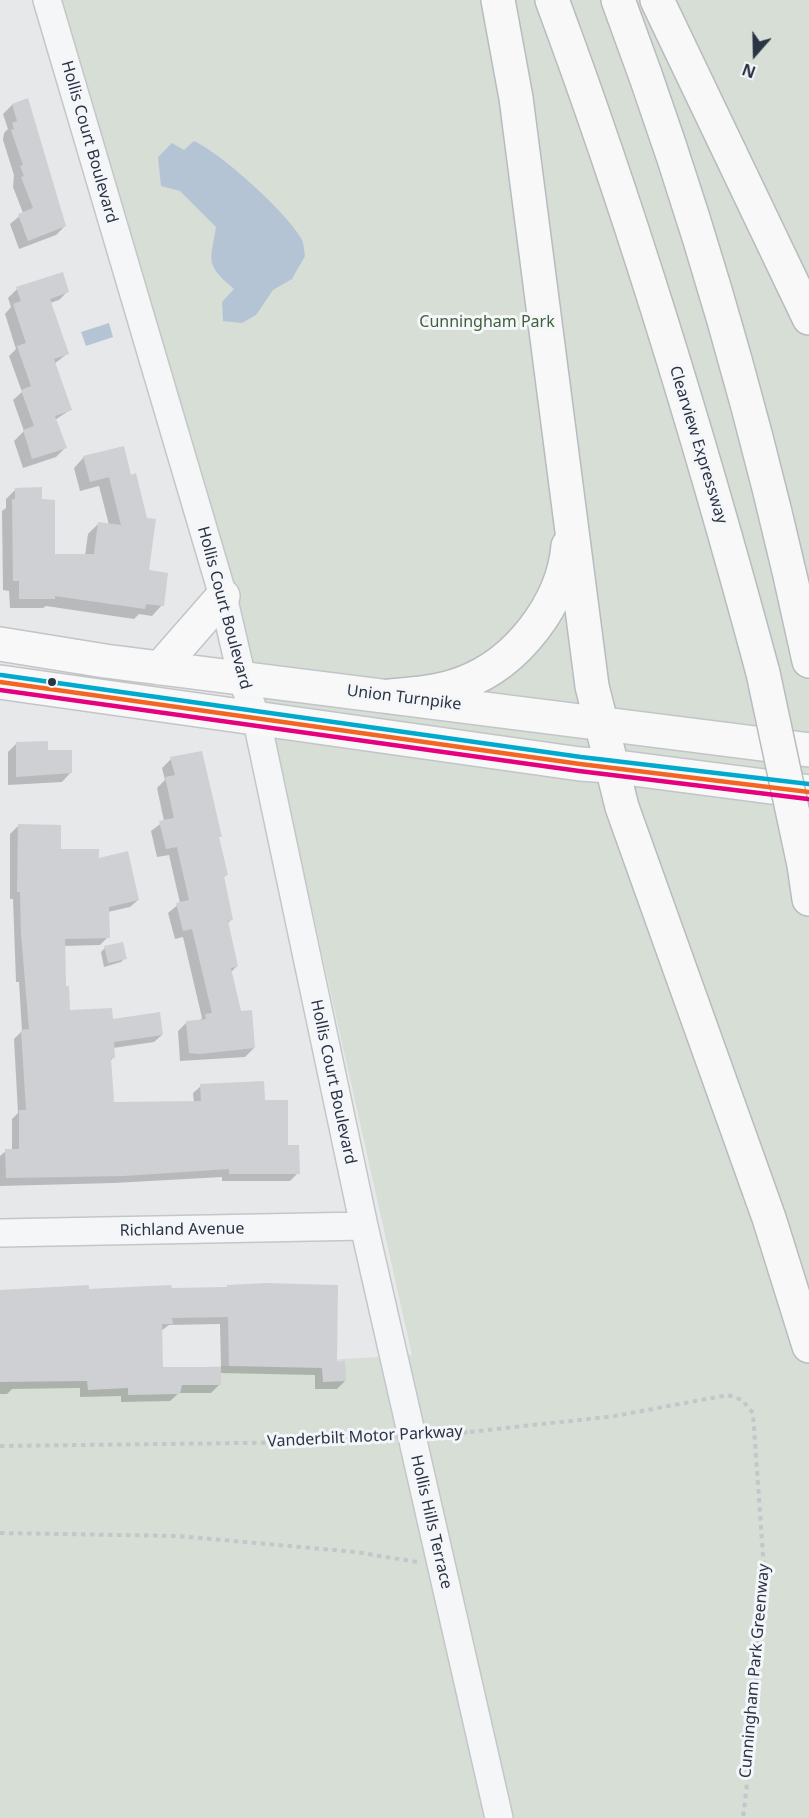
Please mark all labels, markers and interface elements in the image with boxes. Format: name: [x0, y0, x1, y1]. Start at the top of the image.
north arrow: [725, 24, 785, 84]
text: N: [739, 58, 759, 83]
street label: Hollis Court Boulevard: [57, 59, 121, 225]
park label: Cunningham Park: [419, 312, 555, 332]
street label: Clearview Expressway: [665, 364, 731, 526]
street label: Hollis Court Boulevard: [193, 524, 255, 692]
unlabelled marker: [46, 676, 58, 688]
street label: Union Turnpike: [346, 681, 462, 715]
street label: Hollis Court Boulevard: [306, 998, 360, 1166]
street label: Richland Avenue: [119, 1219, 245, 1241]
street label: Vanderbilt Motor Parkway: [267, 1422, 463, 1452]
street label: Hollis Hills Terrace: [406, 1453, 456, 1591]
street label: Cunningham Park Greenway: [736, 1563, 774, 1779]

